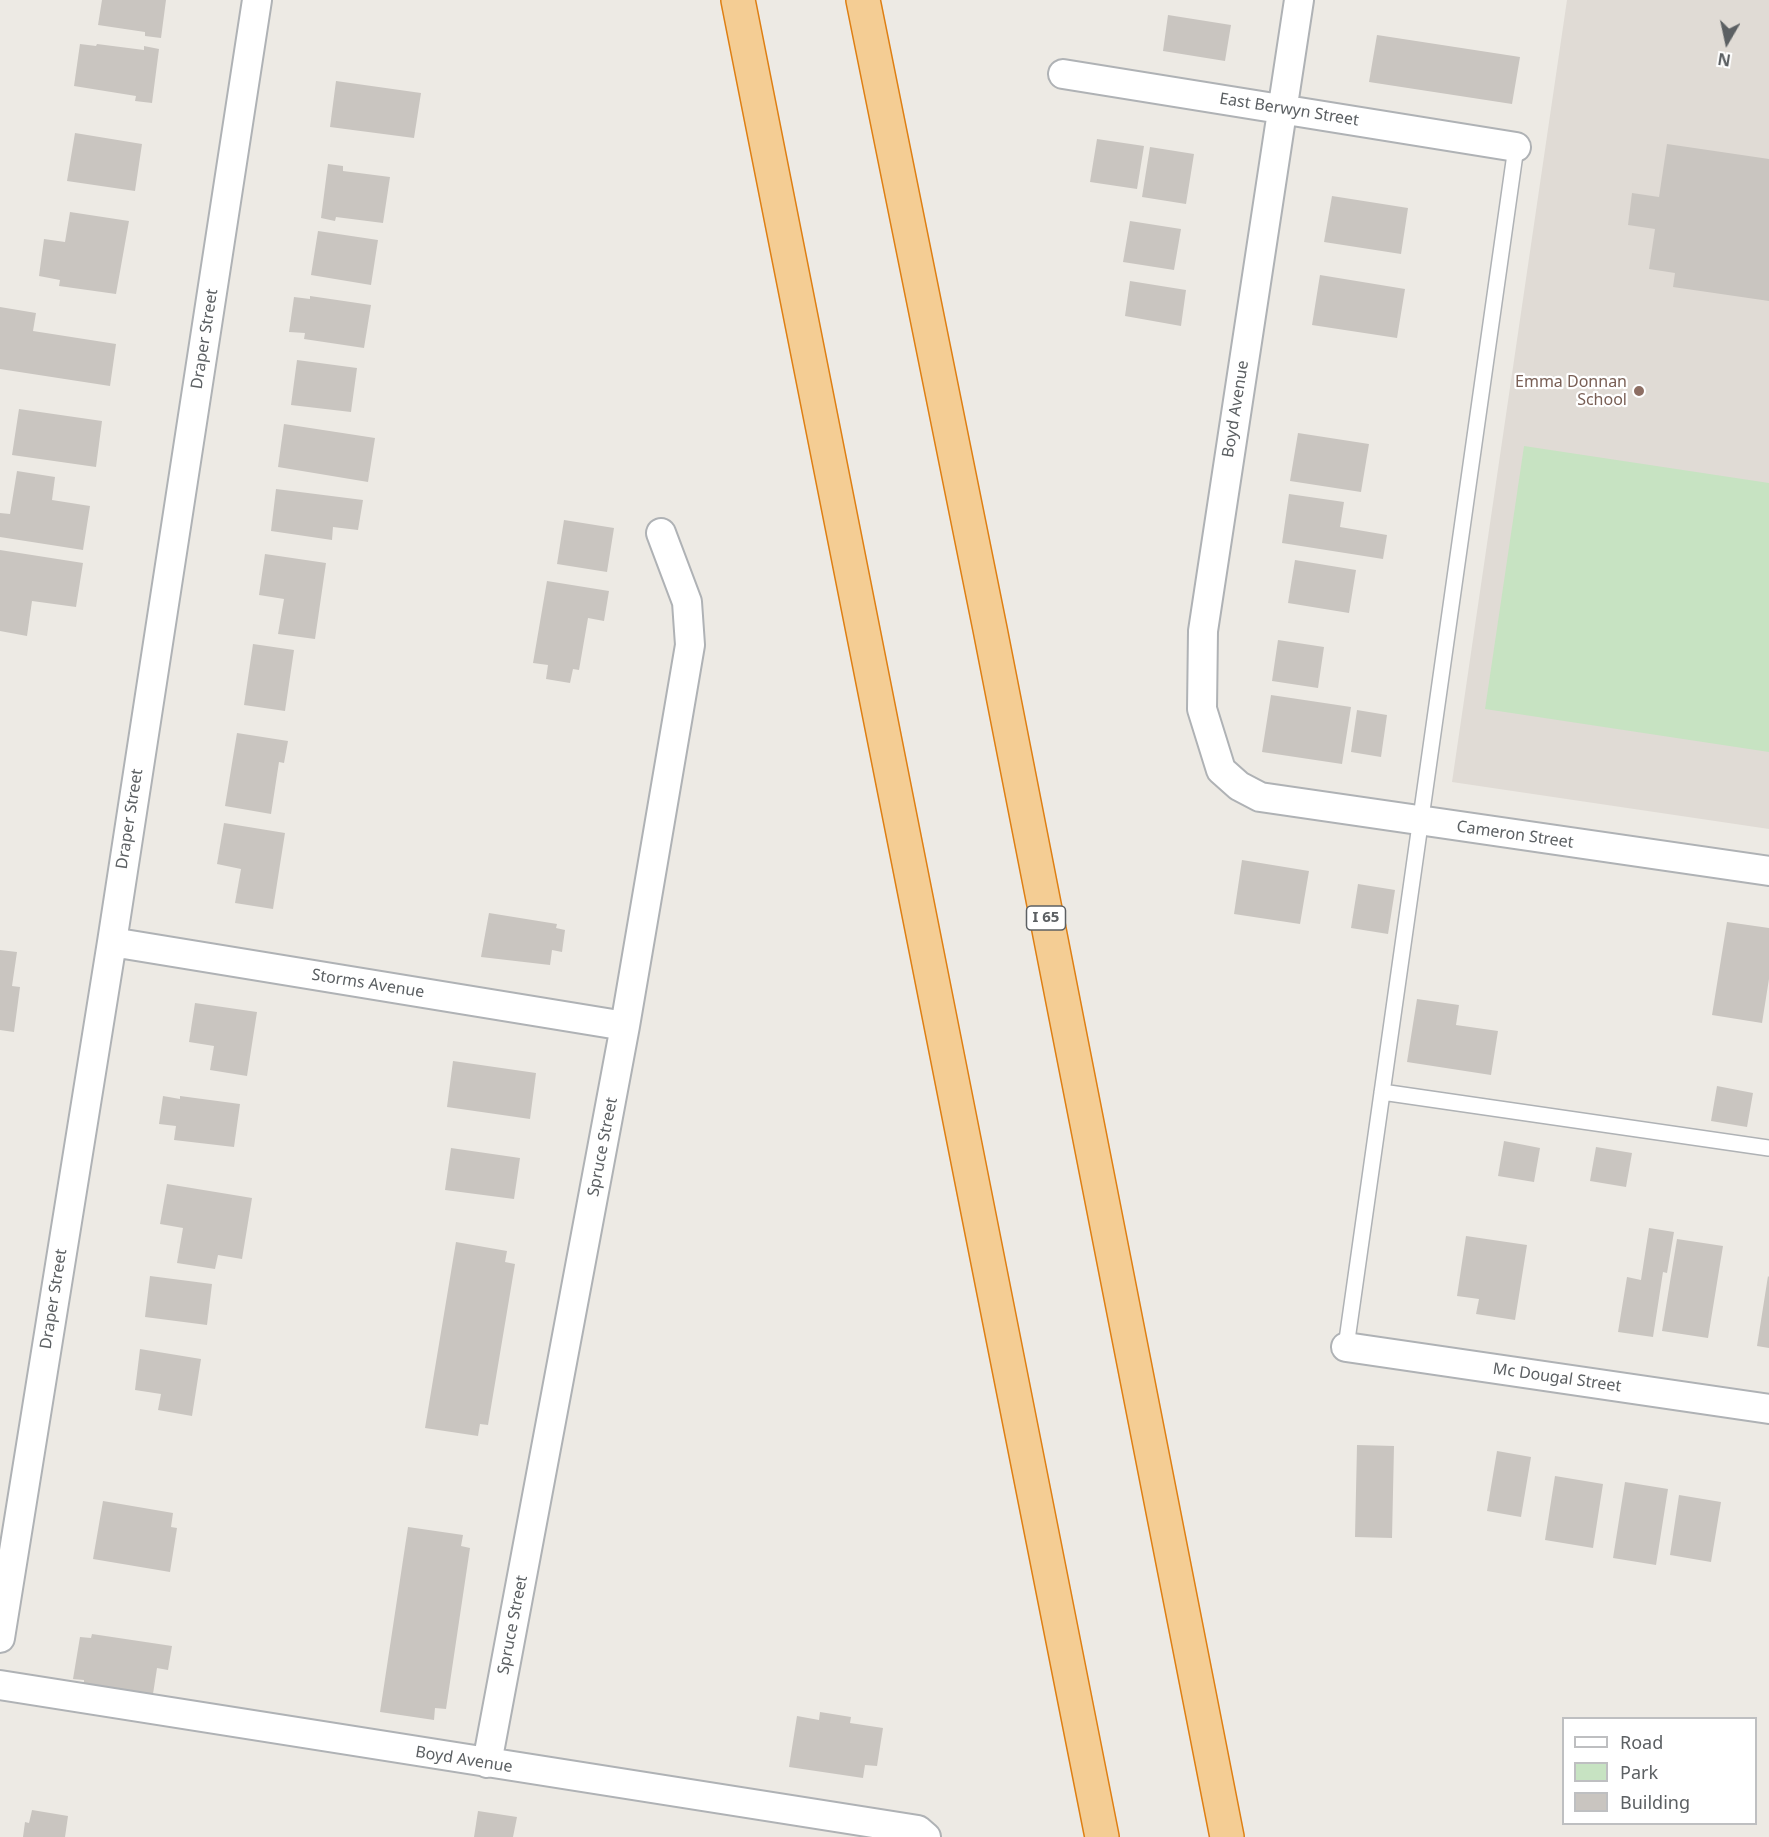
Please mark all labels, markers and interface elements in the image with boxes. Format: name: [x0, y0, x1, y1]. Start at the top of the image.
north arrow: [1697, 12, 1757, 72]
text: N: [1716, 48, 1732, 72]
street label: East Berwyn Street: [1218, 89, 1360, 131]
street label: Draper Street: [188, 287, 222, 391]
street label: Boyd Avenue: [1219, 359, 1253, 459]
place label: Emma Donnan School: [1515, 372, 1627, 410]
marker: Emma Donnan School: [1632, 384, 1646, 398]
street label: Draper Street: [113, 767, 147, 871]
street label: Cameron Street: [1455, 817, 1575, 853]
road number: I 65: [1026, 906, 1066, 930]
street label: Storms Avenue: [310, 966, 426, 1002]
street label: Spruce Street: [584, 1096, 622, 1198]
street label: Draper Street: [37, 1247, 71, 1351]
street label: Mc Dougal Street: [1492, 1359, 1622, 1397]
street label: Spruce Street: [494, 1574, 532, 1676]
legend: [1562, 1717, 1757, 1825]
text: Road: [1620, 1730, 1663, 1754]
street label: Boyd Avenue: [414, 1743, 514, 1777]
text: Park: [1620, 1760, 1658, 1784]
text: Building: [1620, 1790, 1690, 1814]

